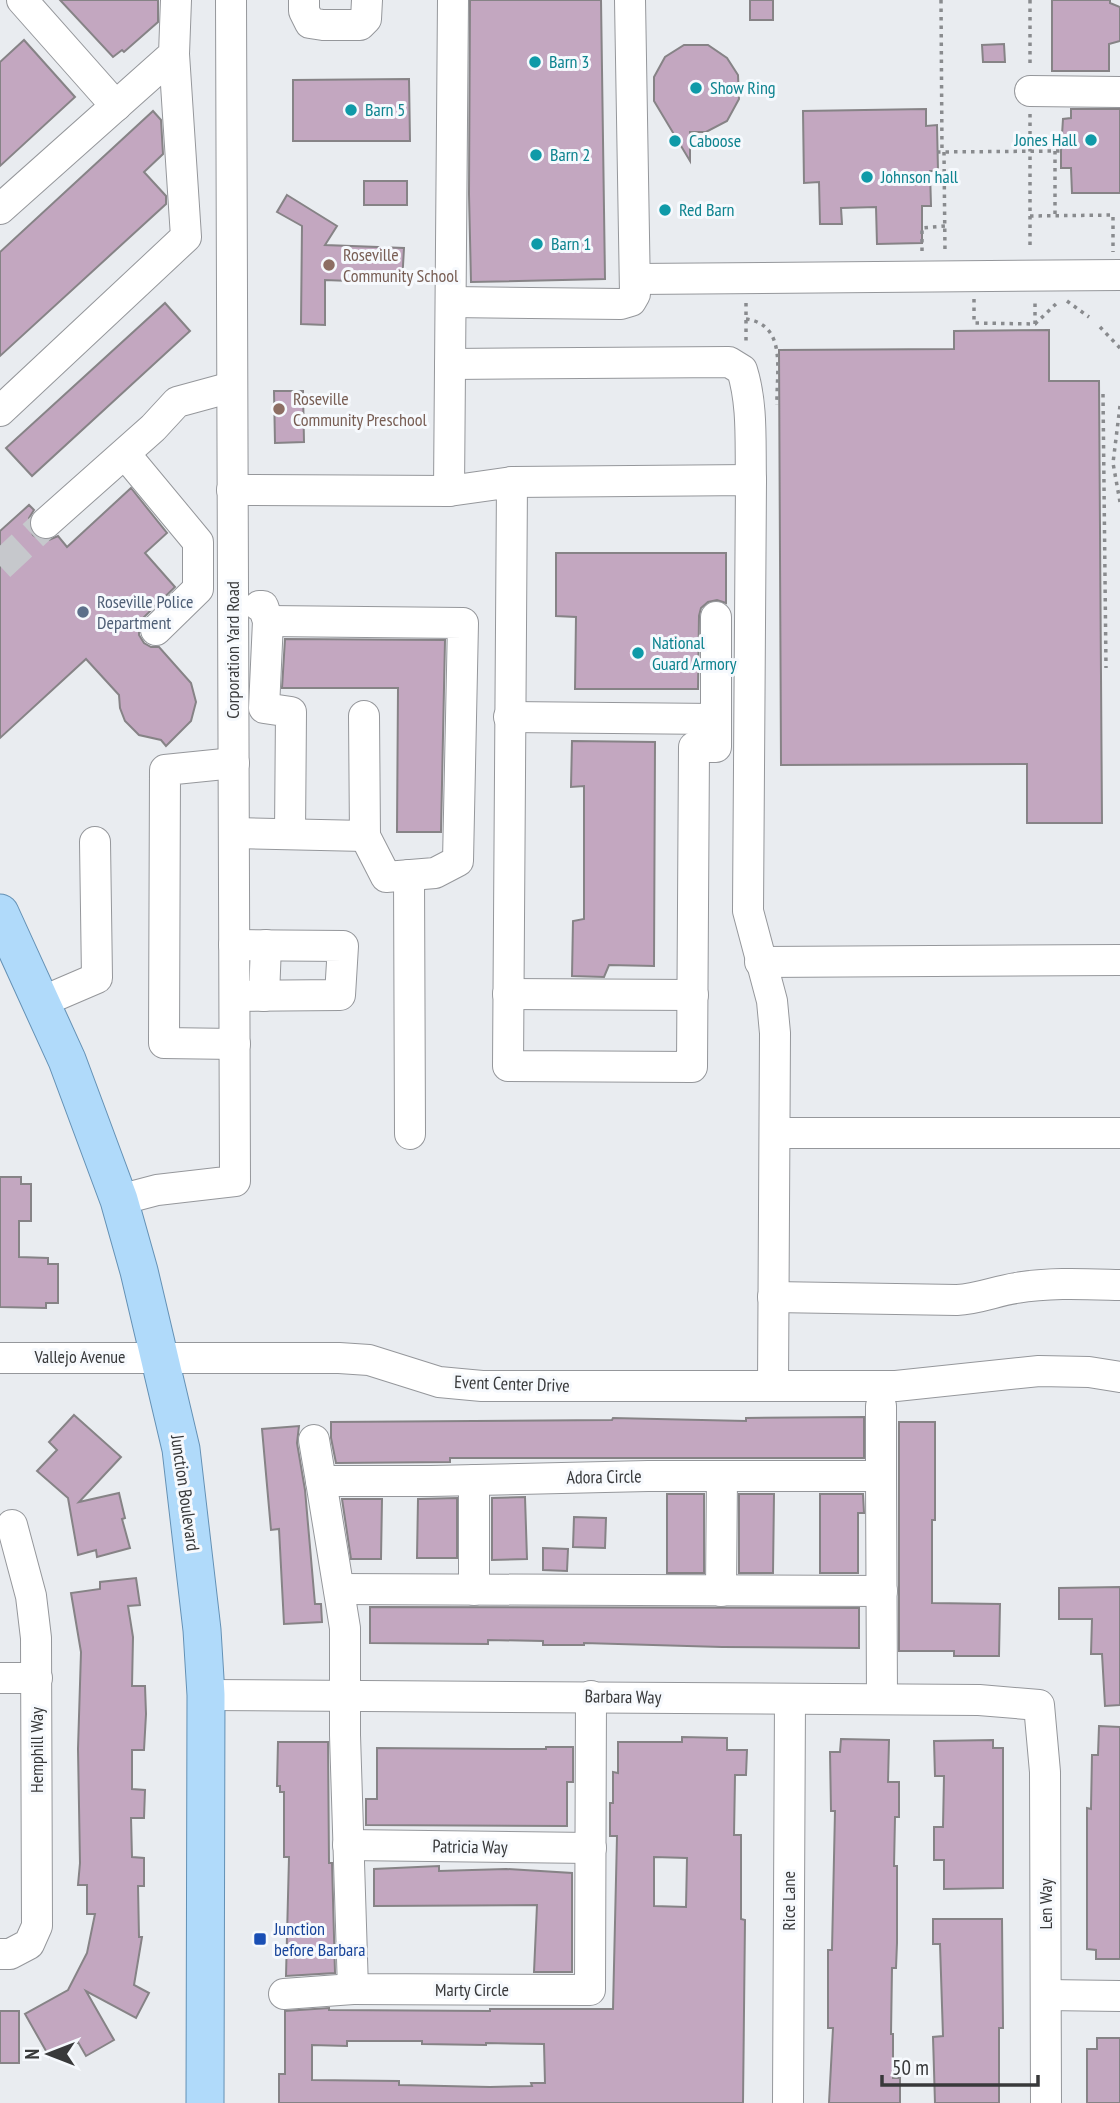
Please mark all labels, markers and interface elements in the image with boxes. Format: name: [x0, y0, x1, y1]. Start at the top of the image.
place label: Barn 3: [549, 50, 589, 73]
marker: Barn 3: [527, 54, 543, 70]
place label: Show Ring: [710, 76, 776, 99]
marker: Show Ring: [688, 80, 704, 96]
place label: Barn 5: [365, 98, 405, 121]
marker: Barn 5: [343, 102, 359, 118]
place label: Jones Hall: [1013, 128, 1078, 151]
place label: Caboose: [689, 129, 741, 152]
marker: Jones Hall: [1083, 132, 1099, 148]
marker: Caboose: [667, 133, 683, 149]
place label: Barn 2: [550, 143, 590, 166]
marker: Barn 2: [528, 147, 544, 163]
place label: Johnson hall: [880, 165, 959, 188]
marker: Johnson hall: [859, 169, 875, 185]
place label: Red Barn: [679, 198, 735, 221]
marker: Red Barn: [657, 202, 673, 218]
place label: Barn 1: [551, 232, 591, 255]
marker: Barn 1: [529, 236, 545, 252]
place label: Roseville Community School: [343, 243, 459, 287]
marker: Roseville Community School: [321, 257, 337, 273]
place label: Roseville Community Preschool: [293, 387, 427, 431]
marker: Roseville Community Preschool: [271, 401, 287, 417]
street label: Corporation Yard Road: [221, 581, 244, 719]
place label: Roseville Police Department: [97, 590, 193, 634]
marker: Roseville Police Department: [75, 604, 91, 620]
place label: National Guard Armory: [652, 631, 737, 675]
marker: National Guard Armory: [630, 645, 646, 661]
street label: Vallejo Avenue: [33, 1345, 126, 1368]
street label: Event Center Drive: [454, 1370, 570, 1397]
street label: Junction Boulevard: [166, 1432, 205, 1553]
street label: Adora Circle: [566, 1464, 642, 1489]
street label: Barbara Way: [584, 1684, 662, 1709]
street label: Hemphill Way: [25, 1707, 48, 1793]
street label: Patricia Way: [432, 1834, 508, 1859]
street label: Rice Lane: [777, 1871, 800, 1931]
street label: Len Way: [1034, 1878, 1057, 1930]
place label: Junction before Barbara: [273, 1917, 365, 1961]
marker: Junction before Barbara: [252, 1931, 268, 1947]
street label: Marty Circle: [435, 1978, 509, 2001]
north arrow: [14, 2019, 84, 2089]
scale bar: [882, 2044, 1038, 2088]
text: N: [20, 2049, 44, 2059]
text: 50 m: [892, 2054, 929, 2081]

